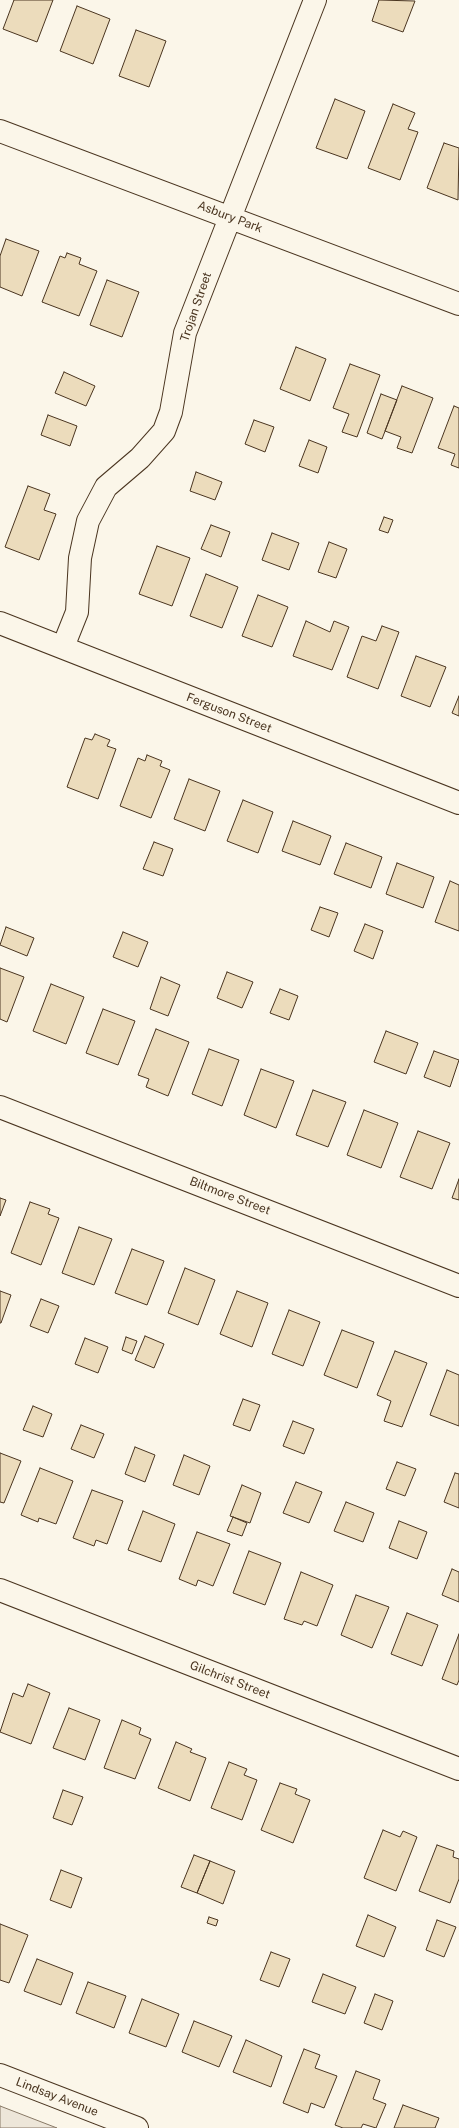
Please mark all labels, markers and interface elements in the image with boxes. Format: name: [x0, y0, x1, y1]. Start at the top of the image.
street label: Asbury Park: [196, 198, 264, 236]
street label: Trojan Street: [177, 270, 215, 344]
street label: Ferguson Street: [184, 690, 274, 736]
street label: Biltmore Street: [188, 1174, 272, 1218]
street label: Gilchrist Street: [188, 1658, 272, 1702]
street label: Lindsay Avenue: [14, 2075, 100, 2119]

